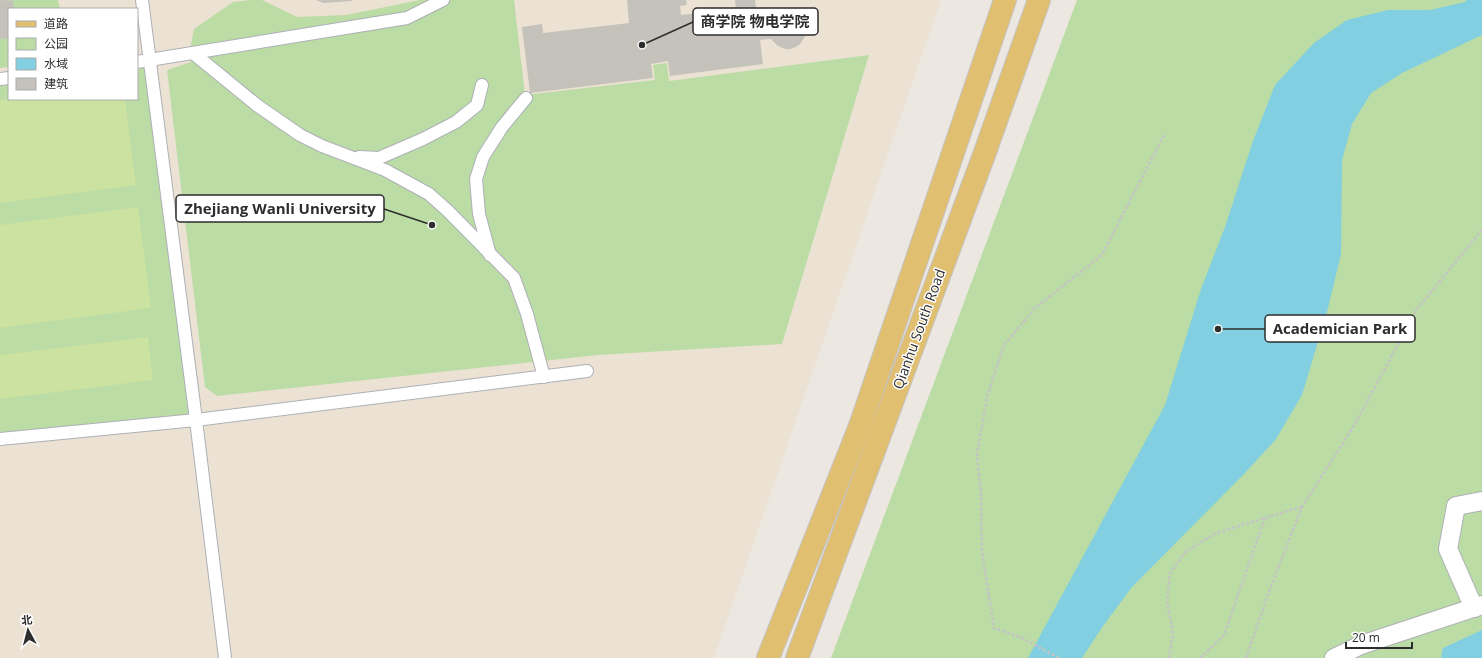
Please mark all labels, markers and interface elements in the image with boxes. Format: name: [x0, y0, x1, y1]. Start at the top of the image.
legend: [8, 8, 138, 100]
callout: 商学院 物电学院: [693, 8, 818, 35]
text: 商学院 物电学院: [701, 11, 809, 31]
text: 道路: [44, 15, 68, 32]
text: 公园: [44, 35, 68, 52]
text: 水域: [44, 55, 68, 72]
text: 建筑: [44, 75, 68, 92]
callout: Zhejiang Wanli University: [176, 195, 384, 222]
text: Zhejiang Wanli University: [184, 198, 376, 218]
street label: Qianhu South Road: [888, 266, 949, 392]
callout: Academician Park: [1265, 315, 1415, 342]
text: Academician Park: [1273, 318, 1408, 338]
north arrow: [8, 610, 48, 650]
text: 北: [20, 611, 33, 628]
scale bar: [1346, 624, 1412, 650]
text: 20 m: [1352, 629, 1380, 646]

